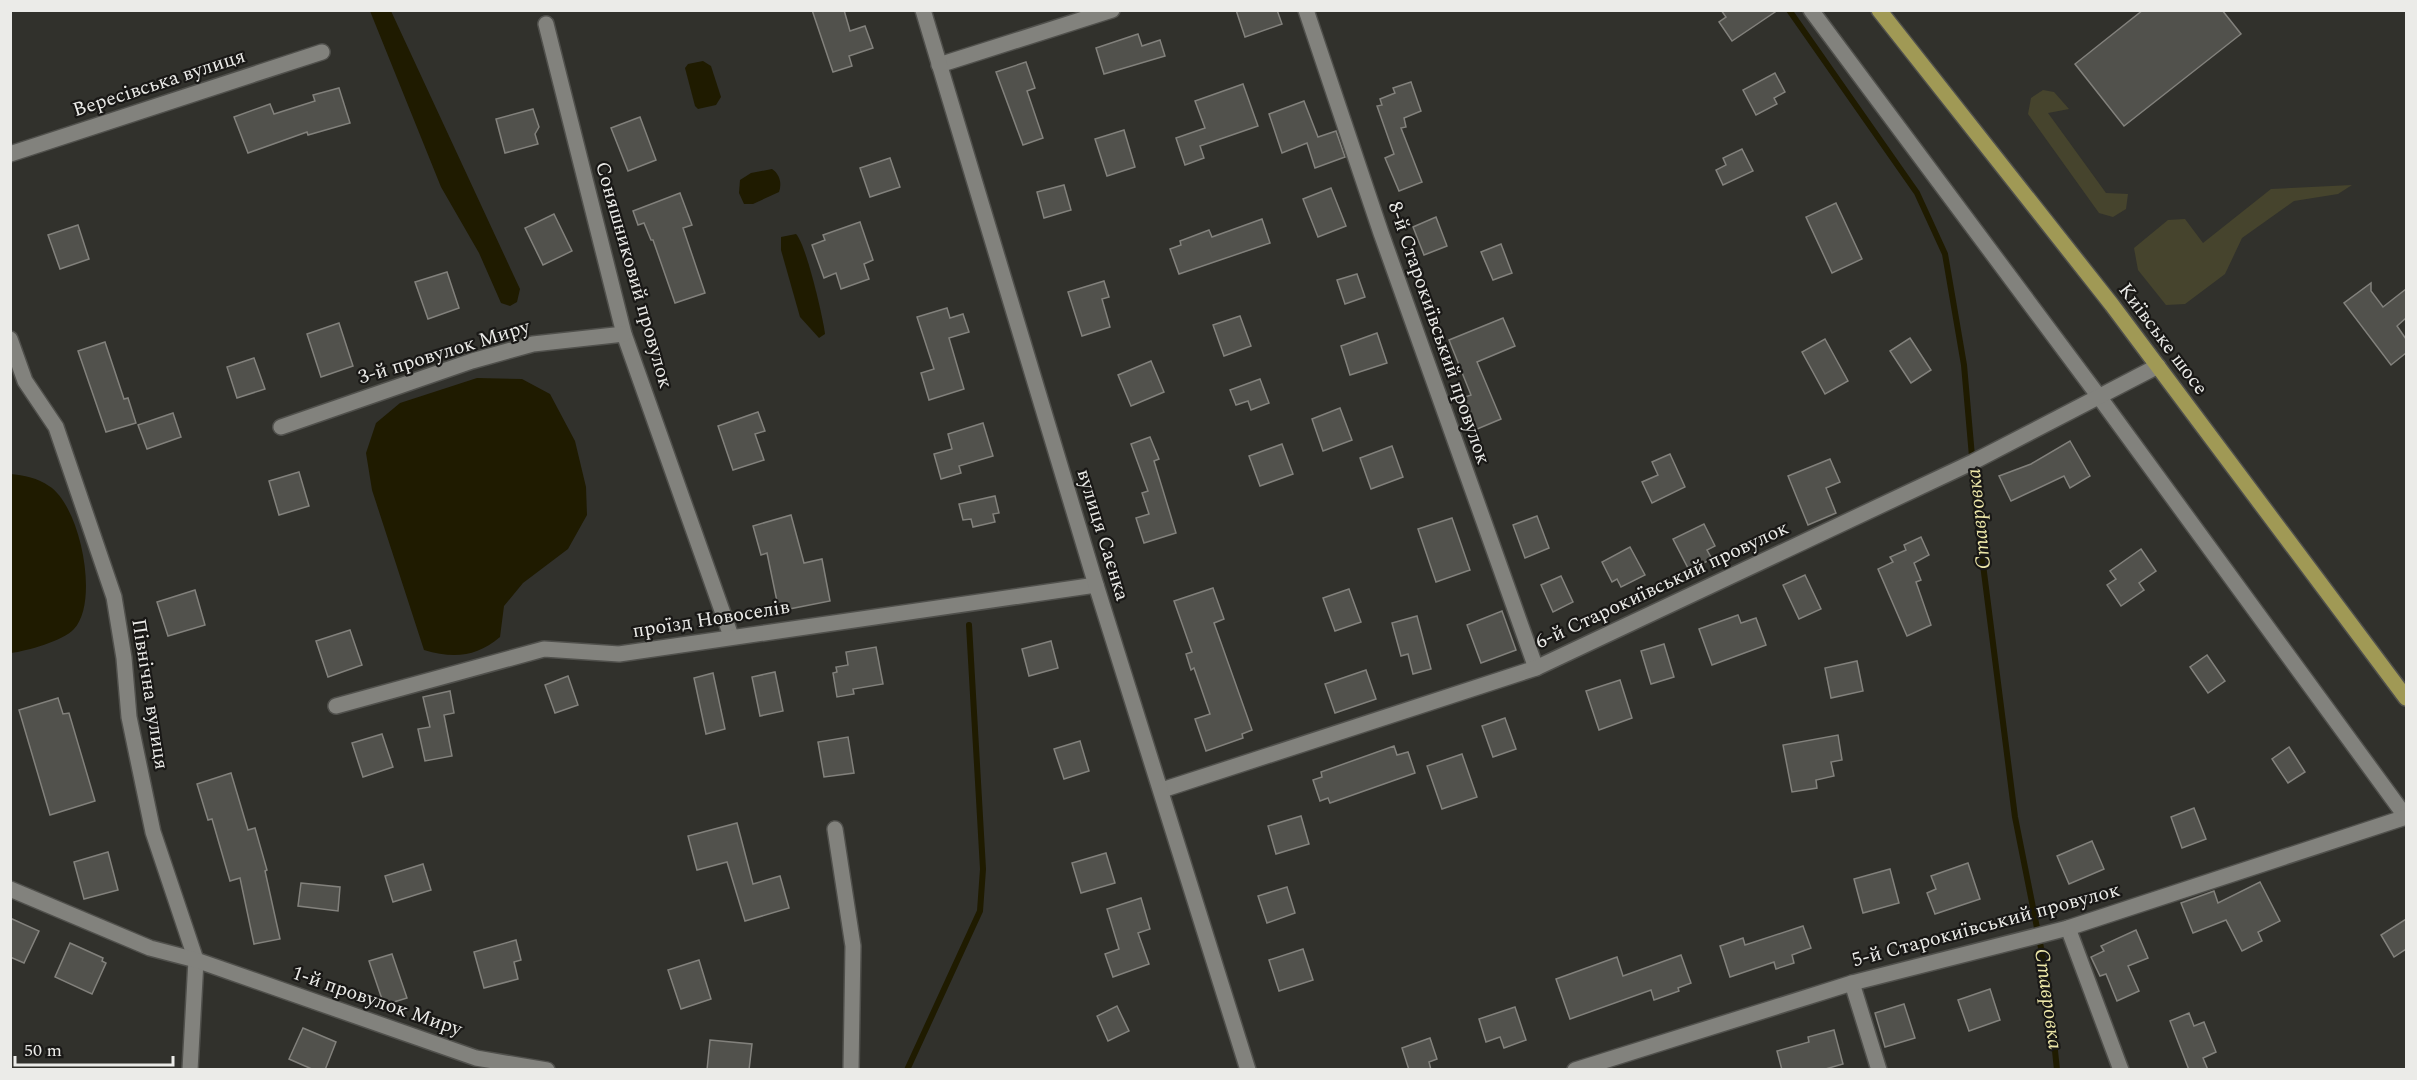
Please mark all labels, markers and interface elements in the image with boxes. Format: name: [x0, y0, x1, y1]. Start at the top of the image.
street label: Вересівська вулиця: [69, 41, 249, 125]
street label: Соняшниковий провулок: [587, 158, 681, 392]
street label: 8-й Старокиївський провулок: [1380, 197, 1498, 469]
street label: Київське шосе: [2111, 277, 2215, 401]
street label: 3-й провулок Миру: [354, 311, 535, 392]
street label: вулиця Саєнка: [1069, 465, 1137, 605]
water label: Ставровка: [1958, 466, 2000, 571]
street label: 6-й Старокиївський провулок: [1530, 513, 1794, 657]
street label: проїзд Новоселів: [630, 592, 792, 646]
street label: Північна вулиця: [123, 616, 177, 772]
street label: 5-й Старокиївський провулок: [1849, 875, 2123, 975]
water label: Ставровка: [2025, 947, 2071, 1052]
street label: 1-й провулок Миру: [288, 958, 467, 1045]
scale bar: [15, 1029, 172, 1067]
text: 50 m: [24, 1037, 62, 1064]

